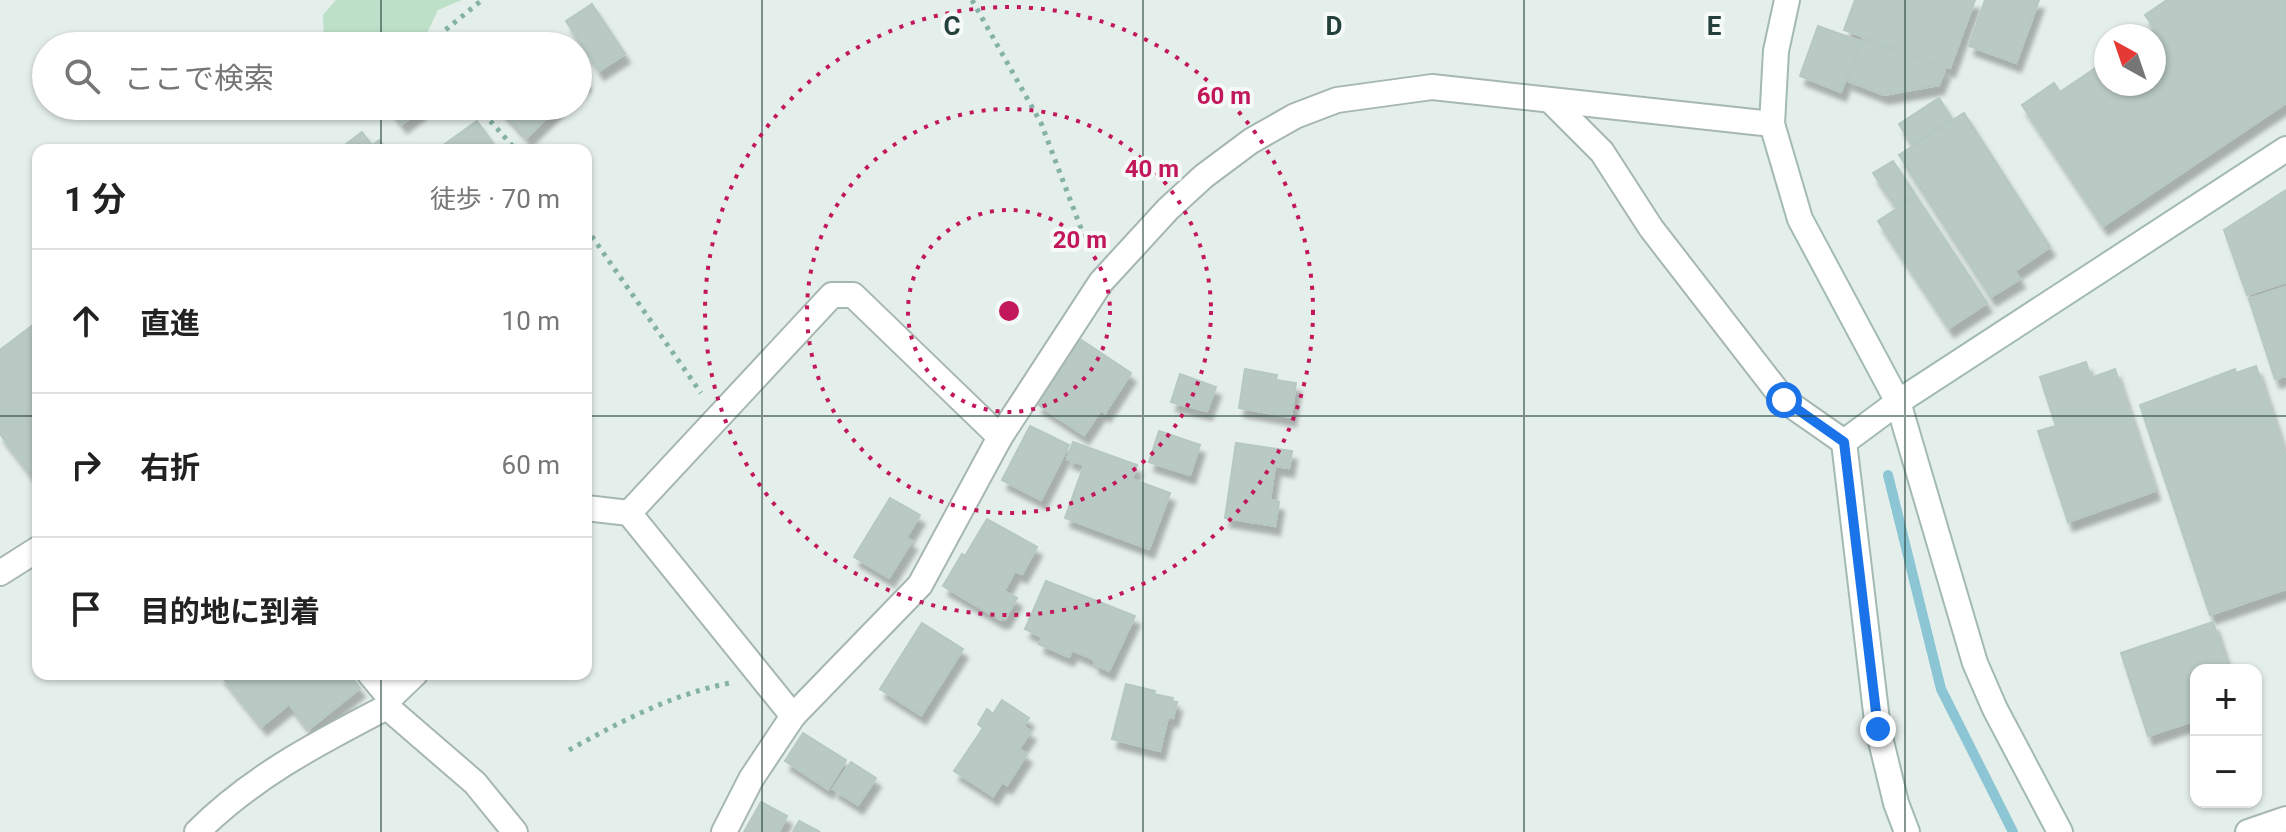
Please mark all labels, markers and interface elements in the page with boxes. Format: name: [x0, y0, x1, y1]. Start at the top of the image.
text: C: [943, 11, 961, 41]
text: D: [1326, 11, 1342, 41]
text: E: [1707, 11, 1722, 41]
north arrow: [2094, 24, 2166, 96]
search box: [32, 32, 592, 120]
icon: search: [60, 54, 104, 98]
text: ここで検索: [124, 61, 274, 96]
text: 60 m: [1197, 82, 1251, 110]
text: 40 m: [1125, 155, 1179, 183]
text: 1 分: [64, 179, 126, 219]
text: 徒歩 · 70 m: [430, 184, 560, 214]
text: 20 m: [1053, 226, 1107, 254]
centre of rings: [995, 297, 1023, 325]
icon: ahead: [64, 299, 108, 343]
text: 直進: [140, 306, 200, 341]
text: 10 m: [502, 306, 560, 336]
route start: [1766, 382, 1802, 418]
icon: right: [64, 443, 108, 487]
text: 右折: [140, 450, 200, 485]
text: 60 m: [502, 450, 560, 480]
icon: arrive: [64, 587, 108, 631]
text: 目的地に到着: [140, 594, 320, 629]
map controls: [2190, 664, 2262, 808]
button: +: [2190, 664, 2262, 736]
route end: [1860, 711, 1896, 747]
button: −: [2190, 736, 2262, 808]

